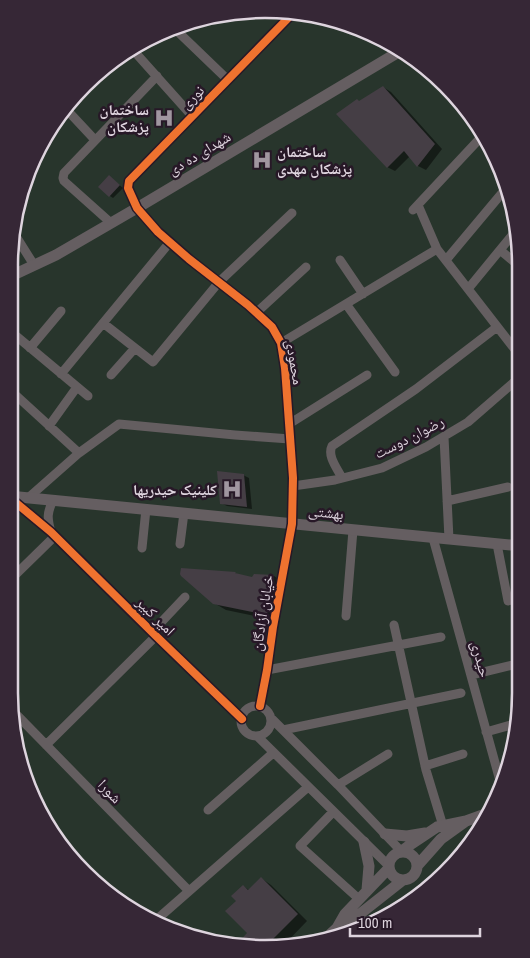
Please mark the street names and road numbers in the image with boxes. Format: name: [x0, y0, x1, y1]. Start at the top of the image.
street label: نوری: [175, 80, 209, 114]
street label: شهدای ده دی: [164, 126, 235, 180]
street label: محمودی: [281, 338, 309, 386]
street label: رضوان دوست: [370, 410, 448, 464]
street label: بهشتی: [307, 500, 345, 524]
street label: خیابان آزادگان: [246, 573, 278, 653]
street label: امیر کبیر: [131, 591, 180, 640]
street label: حیدری: [466, 638, 496, 680]
street label: شورا: [93, 774, 127, 808]

